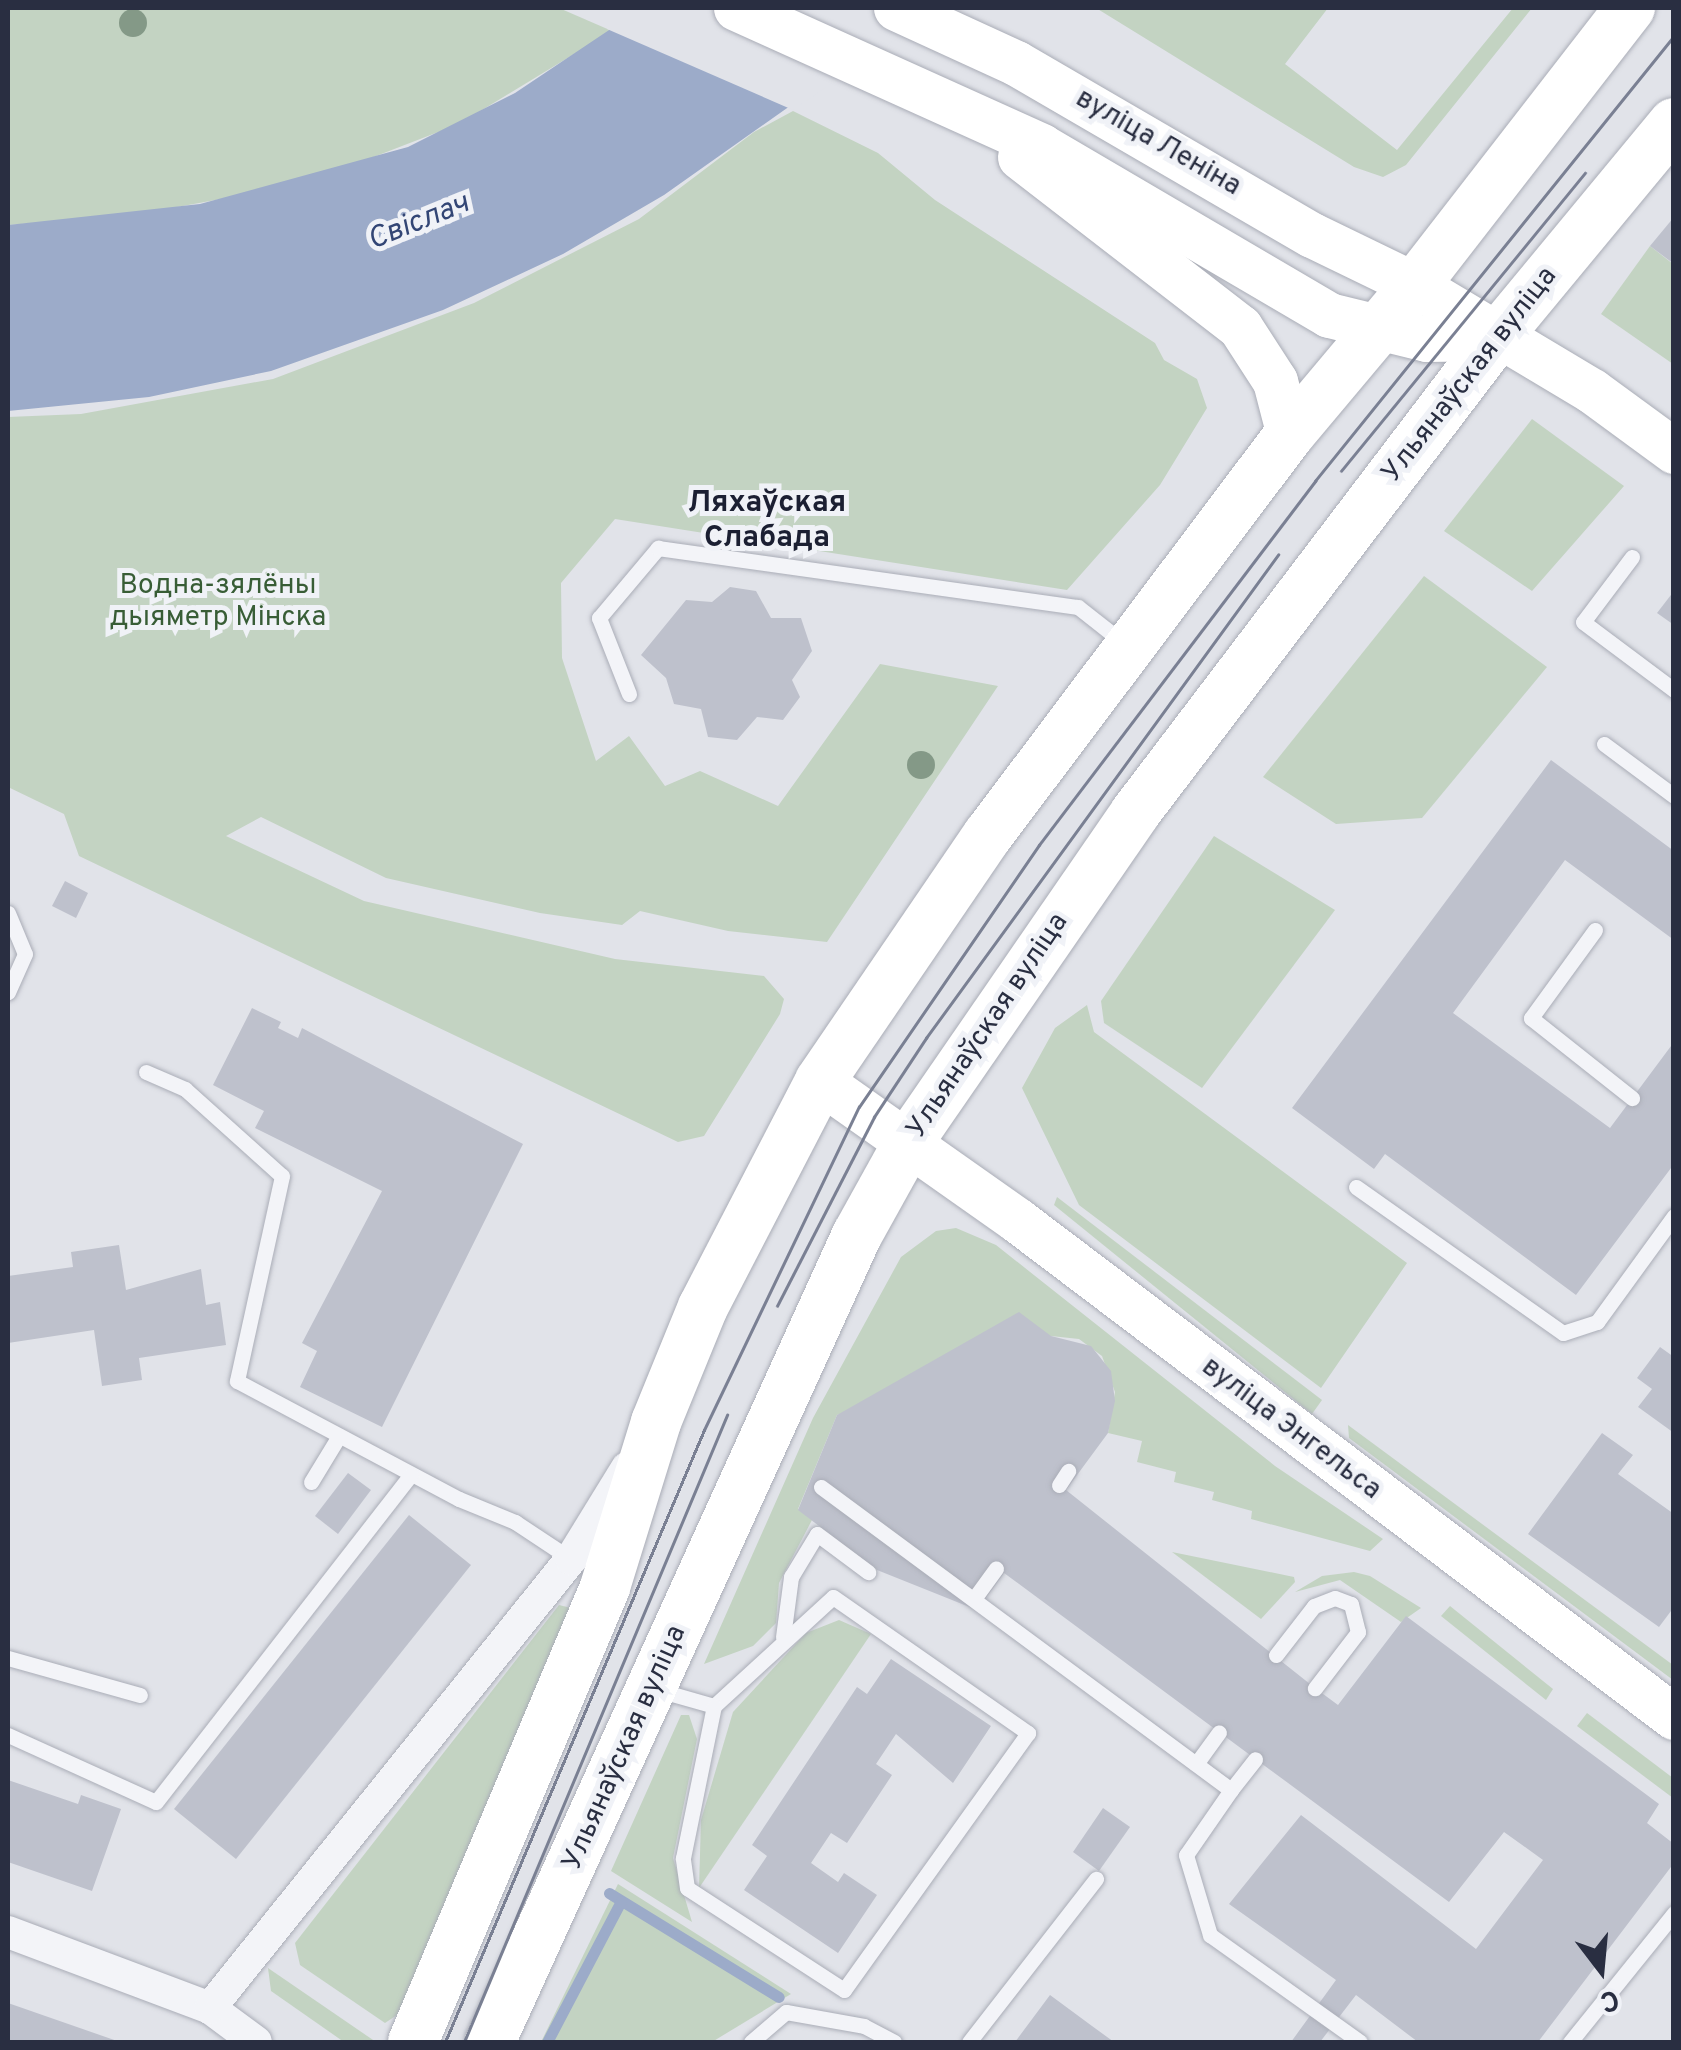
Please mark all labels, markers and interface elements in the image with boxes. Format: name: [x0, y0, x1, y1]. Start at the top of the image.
street label: вуліца Леніна: [1069, 82, 1247, 204]
water label: Свіслач: [363, 186, 475, 260]
street label: Ульянаўская вуліца: [1375, 260, 1565, 490]
district label: Ляхаўская Слабада: [688, 486, 846, 556]
park label: Водна-зялёны дыяметр Мінска: [110, 569, 326, 635]
street label: Ульянаўская вуліца: [900, 907, 1076, 1145]
street label: вуліца Энгельса: [1195, 1351, 1387, 1507]
street label: Ульянаўская вуліца: [556, 1620, 694, 1876]
north arrow: [1551, 1920, 1651, 2020]
text: С: [1596, 1979, 1623, 2019]

